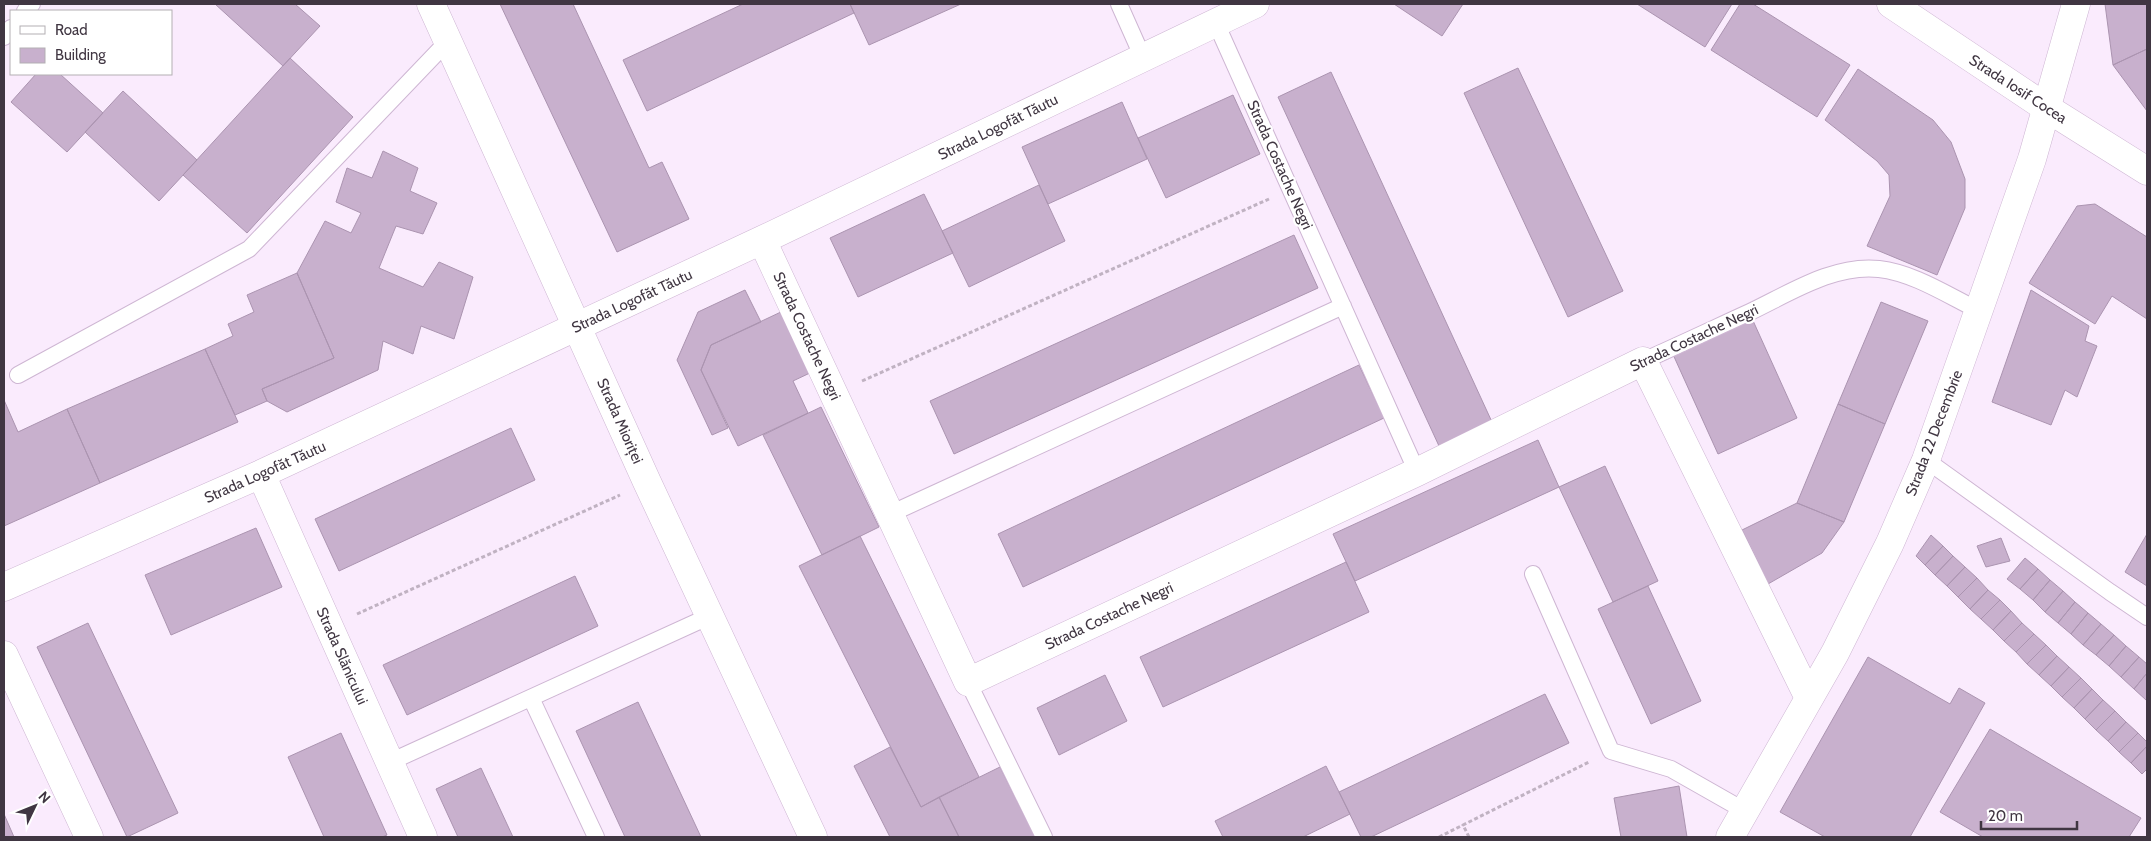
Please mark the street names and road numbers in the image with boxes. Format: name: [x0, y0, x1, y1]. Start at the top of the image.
street label: Strada Iosif Cocea: [1966, 51, 2071, 128]
street label: Strada Logofăt Tăutu: [935, 90, 1061, 164]
street label: Strada Costache Negri: [1243, 98, 1317, 232]
street label: Strada Logofăt Tăutu: [569, 265, 695, 337]
street label: Strada Costache Negri: [769, 269, 845, 403]
street label: Strada Costache Negri: [1627, 300, 1761, 376]
street label: Strada 22 Decembrie: [1902, 367, 1966, 498]
street label: Strada Mioriței: [592, 375, 647, 467]
street label: Strada Logofăt Tăutu: [201, 437, 329, 507]
street label: Strada Costache Negri: [1042, 578, 1176, 654]
street label: Strada Slănicului: [313, 605, 371, 707]

